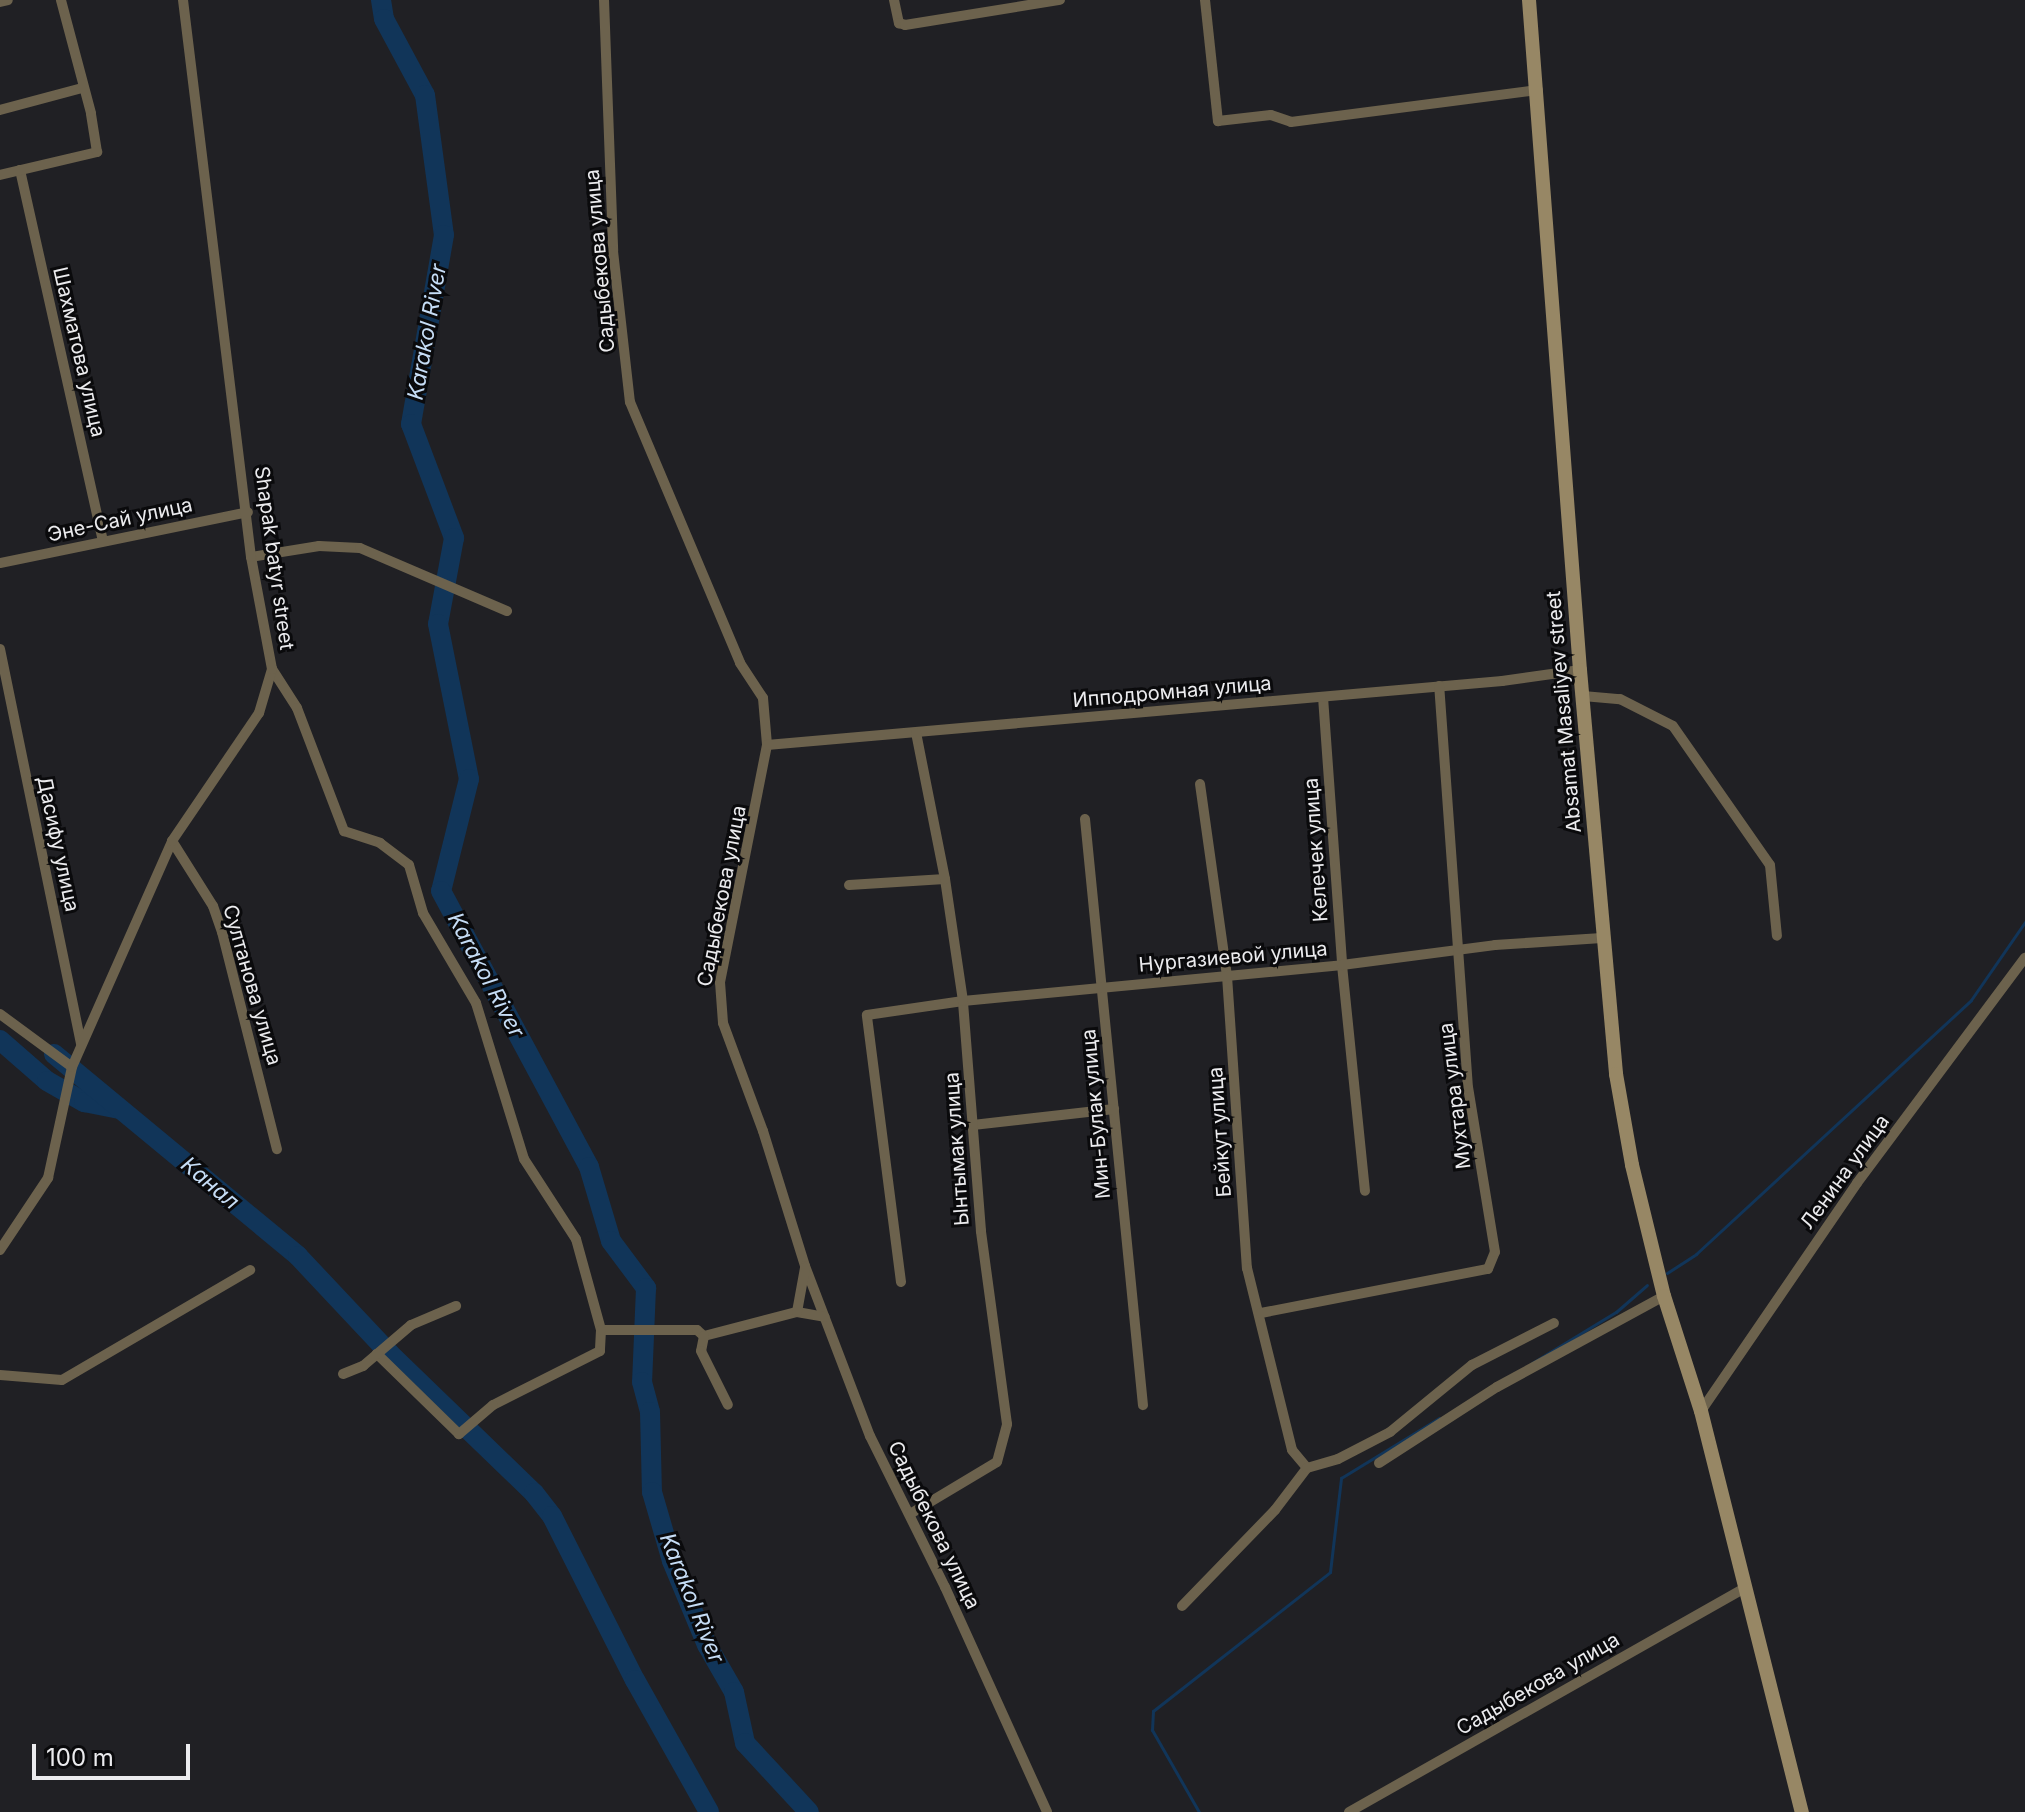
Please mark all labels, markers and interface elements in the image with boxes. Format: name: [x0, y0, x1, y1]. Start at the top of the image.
street label: Садыбекова улица: [580, 168, 620, 354]
water label: Karakol River: [402, 262, 452, 402]
street label: Шахматова улица: [48, 265, 110, 439]
street label: Shapak batyr street: [249, 465, 299, 651]
street label: Эне-Сай улица: [45, 493, 195, 547]
street label: Absamat Masaliyev street: [1541, 590, 1587, 834]
street label: Ипподромная улица: [1072, 671, 1272, 713]
street label: Дасифу улица: [32, 774, 84, 914]
street label: Келечек улица: [1299, 777, 1333, 923]
street label: Садыбекова улица: [693, 803, 751, 989]
street label: Султанова улица: [218, 902, 286, 1068]
water label: Karakol River: [442, 908, 530, 1042]
street label: Нургазиевой улица: [1138, 937, 1328, 977]
street label: Мухтара улица: [1434, 1021, 1476, 1171]
street label: Мин-Булак улица: [1077, 1028, 1115, 1200]
street label: Бейкут улица: [1203, 1066, 1237, 1198]
street label: Ынтымак улица: [940, 1071, 974, 1227]
street label: Ленина улица: [1795, 1110, 1895, 1234]
water label: Канал: [176, 1151, 244, 1215]
street label: Садыбекова улица: [883, 1437, 985, 1613]
water label: Karakol River: [654, 1529, 730, 1667]
street label: Садыбекова улица: [1452, 1628, 1624, 1740]
scale bar: [36, 1728, 194, 1778]
text: 100 m: [46, 1743, 114, 1772]

